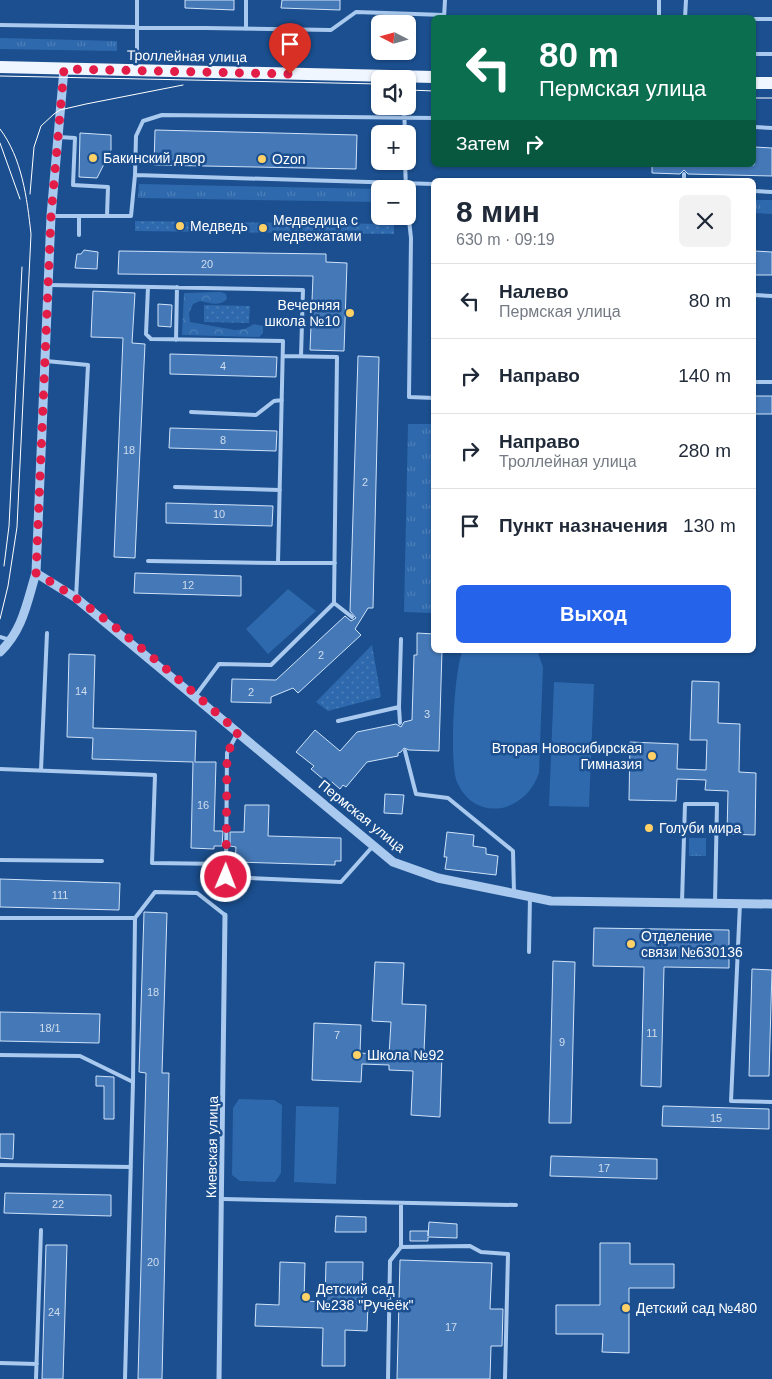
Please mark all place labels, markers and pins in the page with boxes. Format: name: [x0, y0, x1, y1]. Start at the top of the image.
pin: [269, 23, 311, 74]
place label: Бакинский двор: [103, 150, 206, 166]
place label: Ozon: [272, 151, 305, 167]
marker: Бакинский двор: [87, 152, 99, 164]
marker: Ozon: [256, 153, 268, 165]
place label: Медведица с медвежатами: [273, 212, 362, 244]
place label: Медведь: [190, 218, 248, 234]
marker: Медведь: [174, 220, 186, 232]
marker: Медведица с медвежатами: [257, 222, 269, 234]
place label: Вечерняя школа №10: [265, 297, 340, 329]
marker: Вечерняя школа №10: [344, 307, 356, 319]
place label: Вторая Новосибирская Гимназия: [492, 740, 642, 772]
marker: Вторая Новосибирская Гимназия: [646, 750, 658, 762]
place label: Голуби мира: [659, 820, 741, 836]
marker: Голуби мира: [643, 822, 655, 834]
place label: Отделение связи №630136: [641, 928, 743, 960]
marker: Отделение связи №630136: [625, 938, 637, 950]
place label: Школа №92: [367, 1047, 444, 1063]
marker: Школа №92: [351, 1049, 363, 1061]
place label: Детский сад №238 "Ручеёк": [316, 1281, 414, 1313]
marker: Детский сад №238 "Ручеёк": [300, 1291, 312, 1303]
place label: Детский сад №480: [636, 1300, 757, 1316]
marker: Детский сад №480: [620, 1302, 632, 1314]

